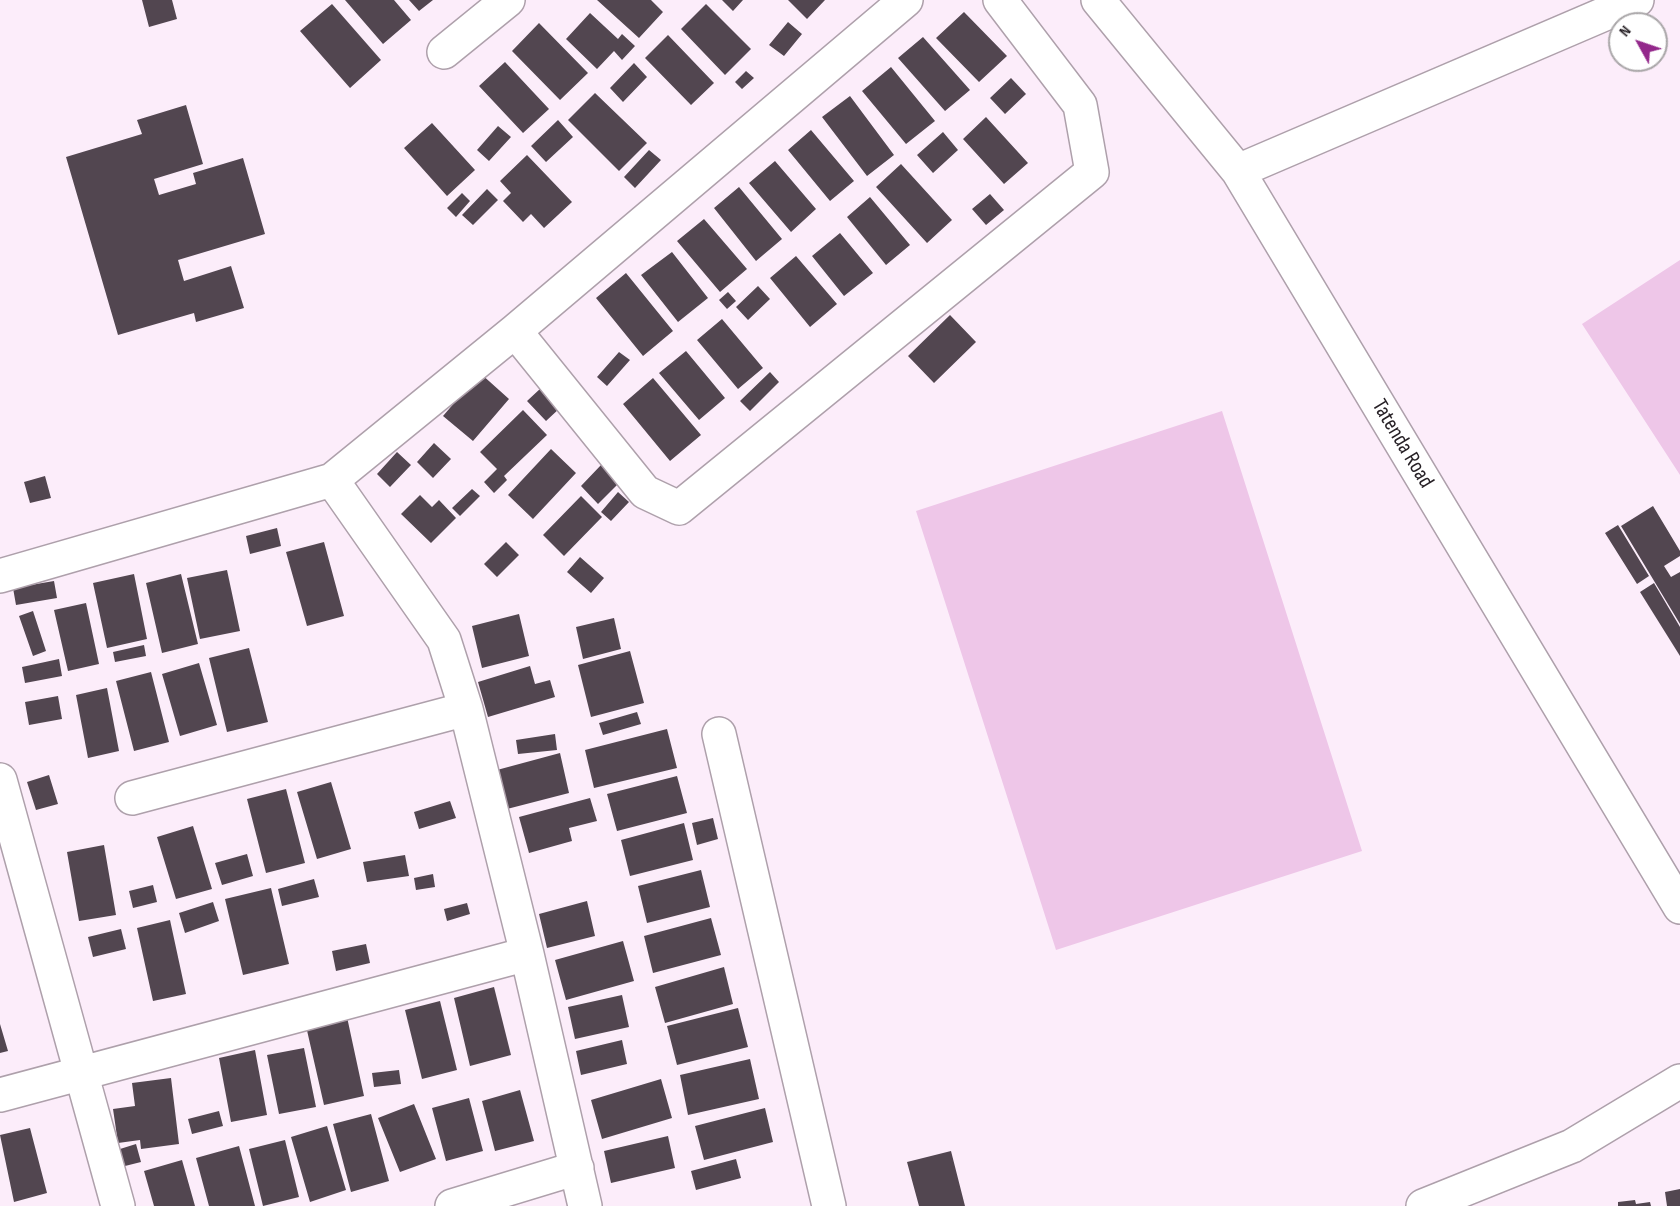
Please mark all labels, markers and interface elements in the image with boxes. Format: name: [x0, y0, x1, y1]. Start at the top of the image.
north arrow: [1608, 12, 1668, 72]
text: N: [1615, 22, 1635, 41]
street label: Tatenda Road: [1365, 395, 1439, 493]

